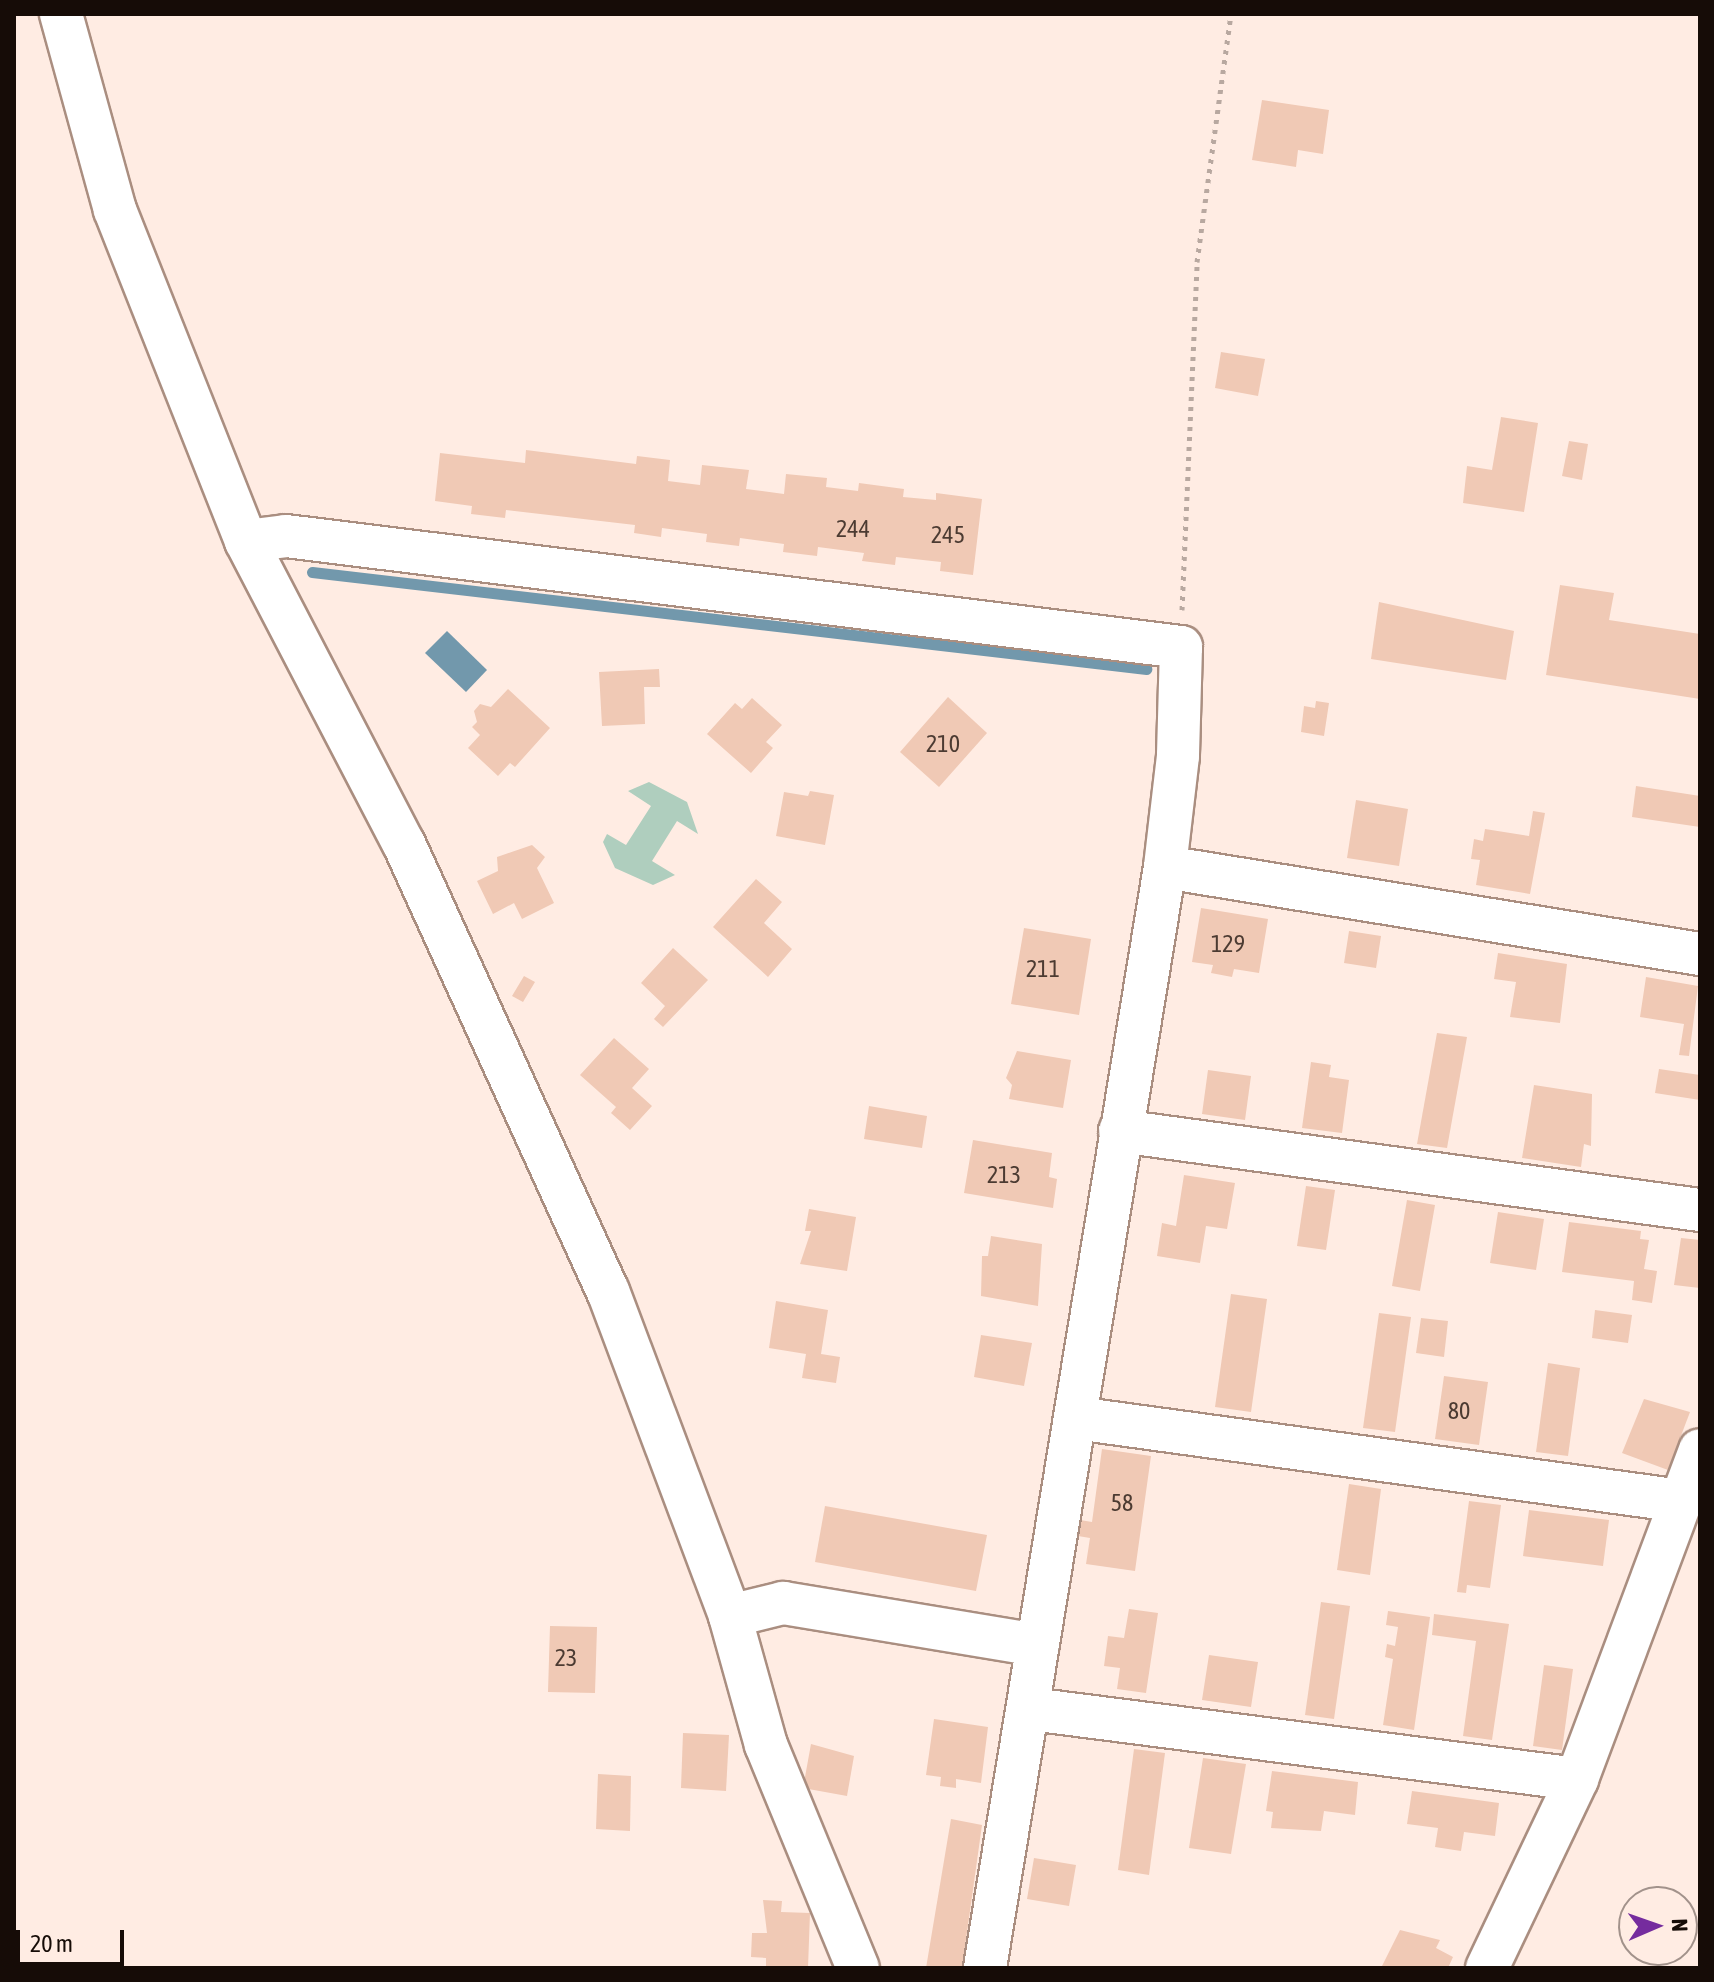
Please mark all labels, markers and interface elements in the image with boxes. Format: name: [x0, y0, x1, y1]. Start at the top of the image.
house number: 244: [836, 515, 870, 543]
house number: 245: [931, 521, 965, 549]
house number: 210: [926, 730, 960, 758]
house number: 129: [1211, 930, 1245, 958]
house number: 211: [1026, 955, 1060, 983]
house number: 213: [987, 1161, 1021, 1189]
house number: 80: [1448, 1397, 1470, 1425]
house number: 58: [1111, 1489, 1133, 1517]
house number: 23: [555, 1644, 577, 1672]
north arrow: [1618, 1886, 1698, 1966]
scale bar: [20, 1914, 128, 1964]
text: N: [1667, 1918, 1693, 1932]
text: 20 m: [30, 1930, 73, 1957]

